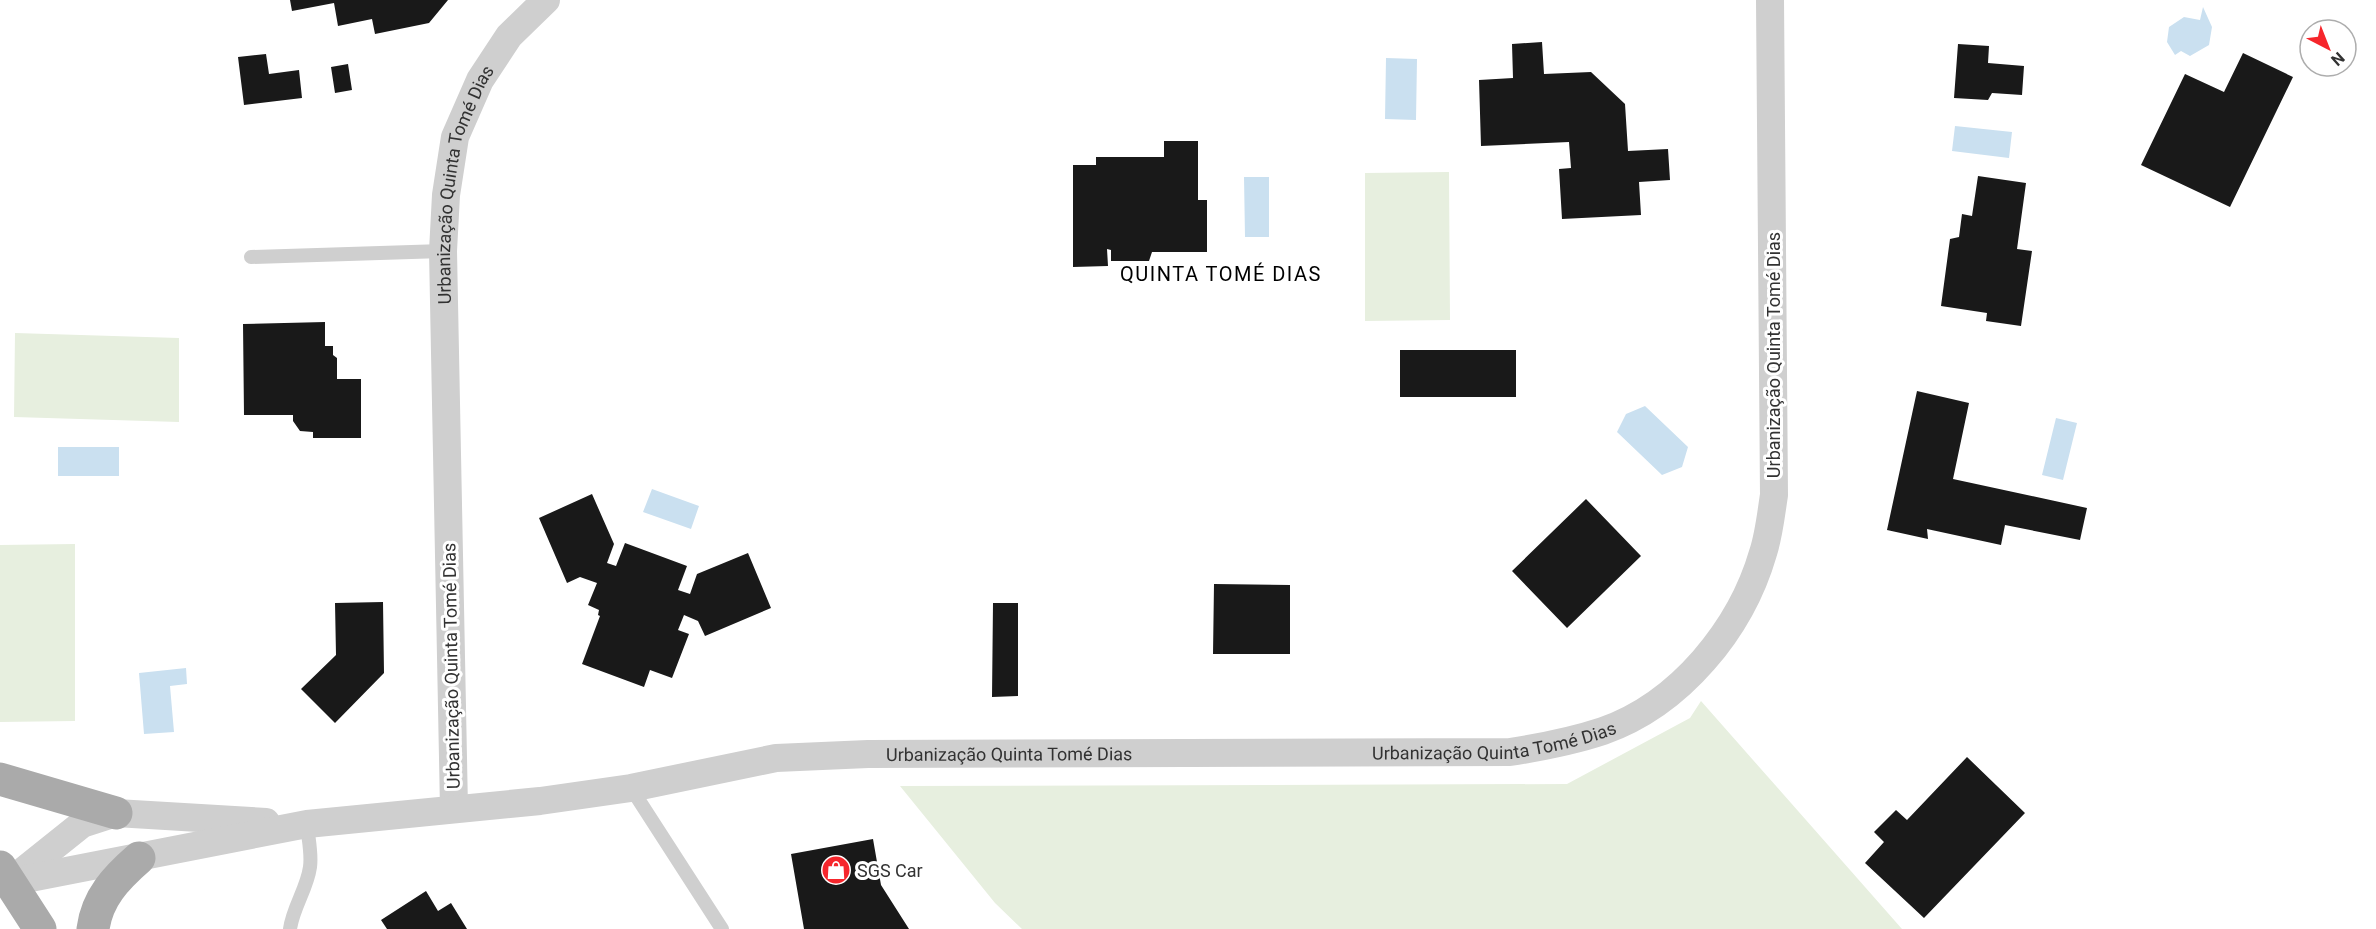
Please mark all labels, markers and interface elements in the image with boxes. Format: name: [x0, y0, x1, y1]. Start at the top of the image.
north arrow: [2298, 18, 2358, 78]
text: N: [2327, 48, 2348, 70]
street label: Urbanização Quinta Tomé Dias: [432, 61, 498, 305]
street label: Urbanização Quinta Tomé Dias: [1763, 232, 1784, 478]
district label: QUINTA TOMÉ DIAS: [1120, 262, 1322, 286]
street label: Urbanização Quinta Tomé Dias: [438, 543, 464, 789]
street label: Urbanização Quinta Tomé Dias: [1372, 717, 1619, 763]
street label: Urbanização Quinta Tomé Dias: [886, 743, 1132, 764]
shop icon: SGS Car: [820, 854, 852, 886]
place label: SGS Car: [857, 860, 923, 881]

